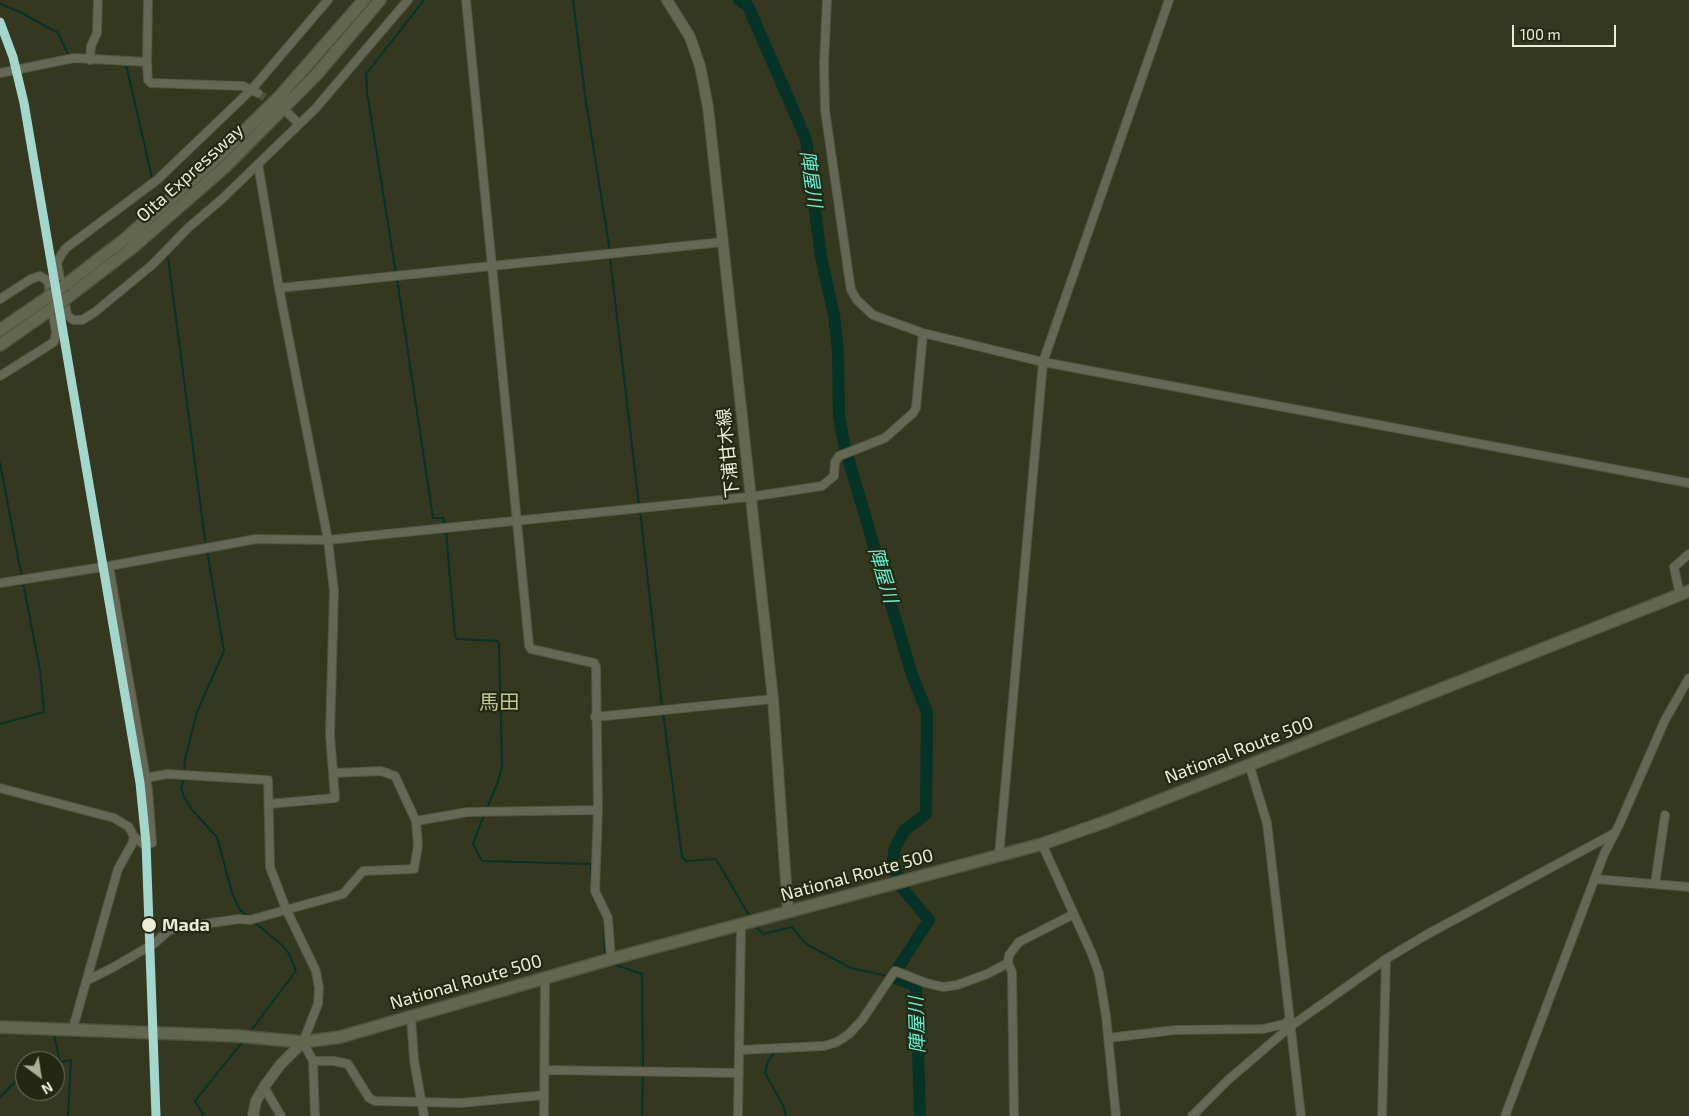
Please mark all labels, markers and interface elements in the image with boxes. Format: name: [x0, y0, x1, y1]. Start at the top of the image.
scale bar: [1514, 15, 1618, 47]
text: 100 m: [1520, 25, 1561, 43]
street label: Oita Expressway: [132, 119, 248, 227]
water label: 陣屋川: [796, 149, 826, 209]
street label: 下浦甘木線: [713, 407, 743, 499]
water label: 陣屋川: [864, 544, 902, 606]
district label: 馬田: [479, 690, 519, 714]
street label: National Route 500: [1162, 712, 1316, 788]
street label: National Route 500: [778, 844, 936, 906]
place label: Mada: [162, 914, 210, 936]
marker: Mada: [140, 916, 158, 934]
street label: National Route 500: [387, 950, 545, 1014]
water label: 陣屋川: [905, 996, 929, 1054]
north arrow: [15, 1051, 65, 1101]
text: N: [39, 1079, 56, 1098]

